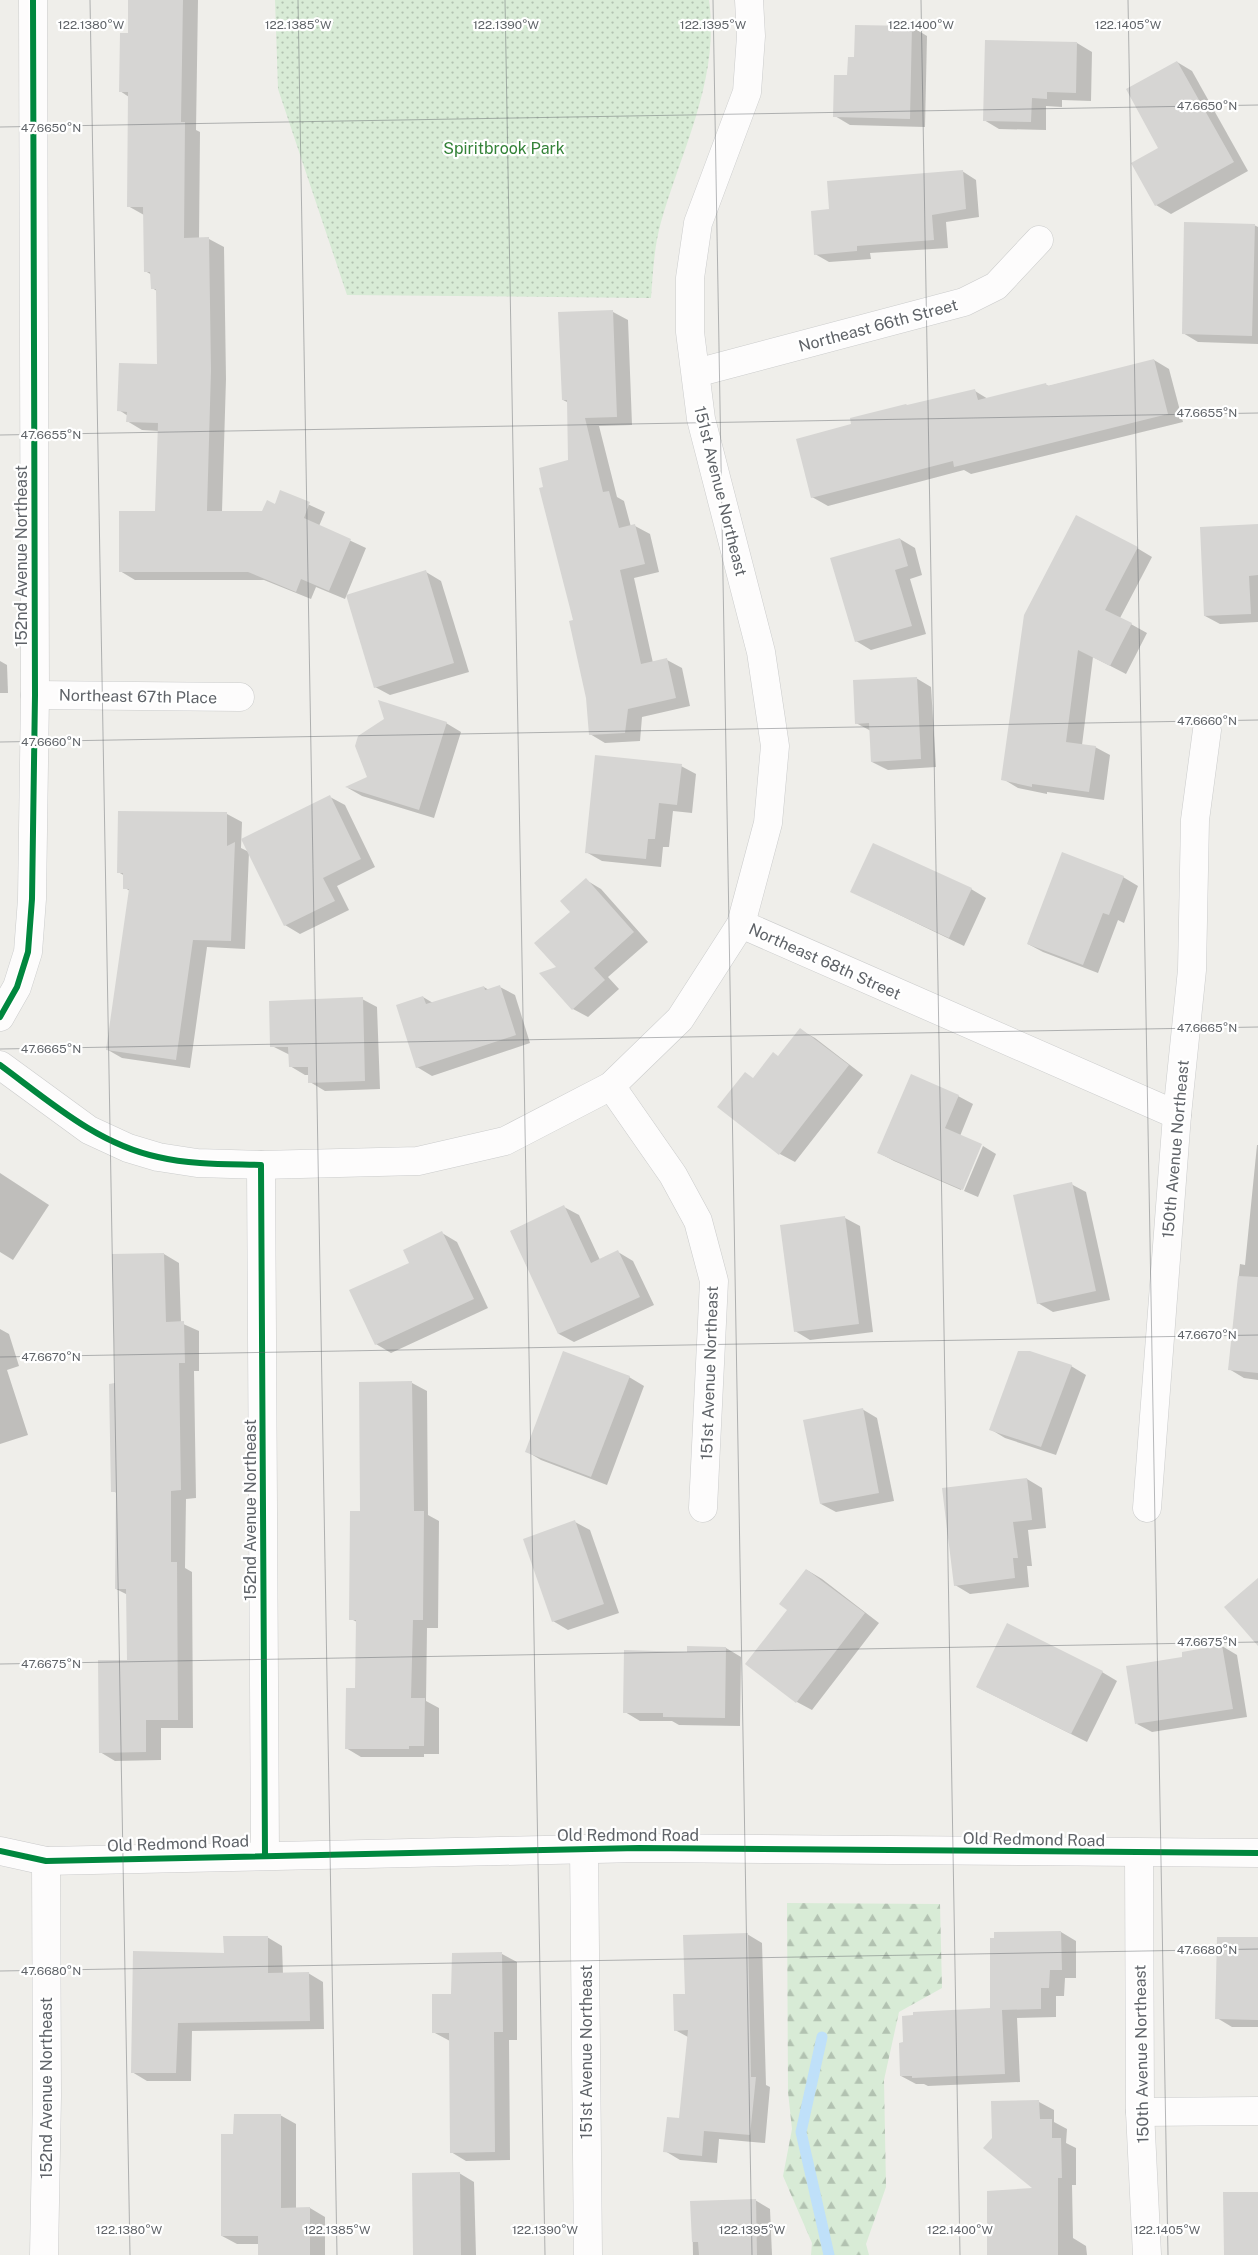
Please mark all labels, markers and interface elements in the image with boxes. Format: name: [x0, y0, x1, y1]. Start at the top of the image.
text: 122.1380°W: [58, 18, 125, 32]
text: 122.1385°W: [265, 18, 332, 32]
text: 122.1390°W: [473, 18, 540, 32]
text: 122.1395°W: [680, 18, 747, 32]
text: 122.1400°W: [888, 18, 955, 32]
text: 122.1405°W: [1095, 18, 1162, 32]
text: 47.6650°N: [1177, 99, 1237, 113]
text: 47.6650°N: [21, 121, 81, 135]
park label: Spiritbrook Park: [443, 139, 565, 158]
street label: Northeast 66th Street: [796, 295, 960, 356]
street label: 151st Avenue Northeast: [690, 404, 751, 578]
text: 47.6655°N: [1177, 406, 1237, 420]
text: 47.6655°N: [21, 428, 81, 442]
street label: 152nd Avenue Northeast: [12, 465, 31, 647]
street label: Northeast 67th Place: [59, 686, 217, 707]
text: 47.6660°N: [1177, 714, 1237, 728]
text: 47.6660°N: [21, 735, 81, 749]
street label: Northeast 68th Street: [746, 919, 904, 1004]
text: 47.6665°N: [1177, 1021, 1237, 1035]
text: 47.6665°N: [21, 1042, 81, 1056]
street label: 150th Avenue Northeast: [1158, 1059, 1193, 1239]
street label: 151st Avenue Northeast: [697, 1286, 722, 1460]
text: 47.6670°N: [1177, 1328, 1237, 1342]
text: 47.6670°N: [21, 1350, 81, 1364]
street label: 152nd Avenue Northeast: [241, 1419, 260, 1601]
text: 47.6675°N: [1177, 1635, 1237, 1649]
text: 47.6675°N: [21, 1657, 81, 1671]
street label: Old Redmond Road: [557, 1826, 699, 1845]
street label: Old Redmond Road: [963, 1829, 1105, 1850]
street label: Old Redmond Road: [107, 1832, 249, 1855]
text: 47.6680°N: [1177, 1943, 1237, 1957]
text: 47.6680°N: [21, 1964, 81, 1978]
street label: 150th Avenue Northeast: [1130, 1964, 1153, 2144]
street label: 151st Avenue Northeast: [577, 1965, 596, 2139]
street label: 152nd Avenue Northeast: [37, 1997, 56, 2179]
text: 122.1380°W: [96, 2223, 163, 2237]
text: 122.1385°W: [304, 2223, 371, 2237]
text: 122.1390°W: [512, 2223, 579, 2237]
text: 122.1395°W: [719, 2223, 786, 2237]
text: 122.1400°W: [927, 2223, 994, 2237]
text: 122.1405°W: [1134, 2223, 1201, 2237]

